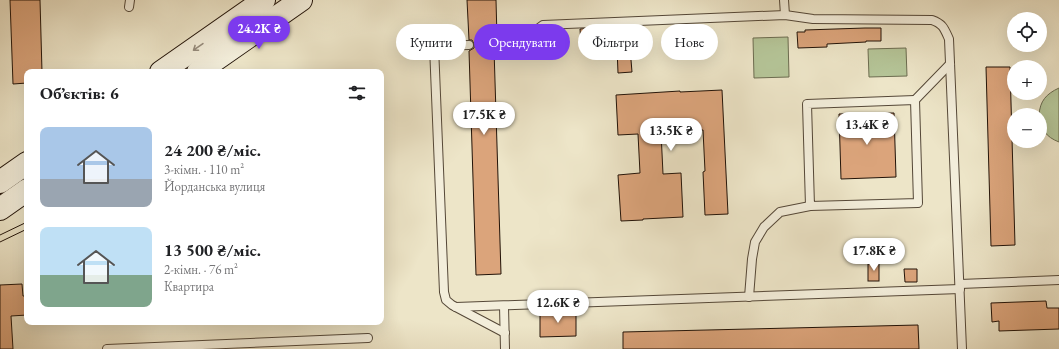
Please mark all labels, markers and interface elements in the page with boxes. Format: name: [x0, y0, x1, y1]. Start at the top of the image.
map controls: [1007, 12, 1047, 148]
button: locate: [1007, 12, 1047, 52]
pin: 24.2K ₴: [222, 16, 296, 50]
text: 24.2K ₴: [237, 20, 281, 37]
chip: Купити: [396, 24, 466, 60]
chip: Орендувати: [474, 24, 570, 60]
chip: Фільтри: [578, 24, 653, 60]
chip: Нове: [661, 24, 718, 60]
one-way arrow: [193, 43, 204, 51]
button: +: [1007, 60, 1047, 100]
text: Об’єктів: 6: [40, 82, 119, 104]
icon: filters: [346, 82, 368, 104]
pin: 17.5K ₴: [447, 102, 521, 136]
text: 17.5K ₴: [462, 106, 506, 123]
button: −: [1007, 108, 1047, 148]
pin: 13.4K ₴: [830, 112, 904, 146]
text: 13.4K ₴: [845, 116, 889, 133]
pin: 13.5K ₴: [634, 118, 708, 152]
text: 13.5K ₴: [649, 122, 693, 139]
text: 24 200 ₴/міс.: [164, 139, 261, 161]
icon: home: [72, 143, 120, 191]
text: 3-кімн. · 110 m²: [164, 161, 244, 178]
text: Йорданська вулиця: [164, 178, 265, 195]
pin: 17.8K ₴: [837, 238, 911, 272]
text: 13 500 ₴/міс.: [164, 239, 261, 261]
text: 17.8K ₴: [852, 242, 896, 259]
icon: home: [72, 243, 120, 291]
text: 2-кімн. · 76 m²: [164, 261, 238, 278]
text: Квартира: [164, 278, 214, 295]
pin: 12.6K ₴: [521, 290, 595, 324]
text: 12.6K ₴: [536, 294, 580, 311]

